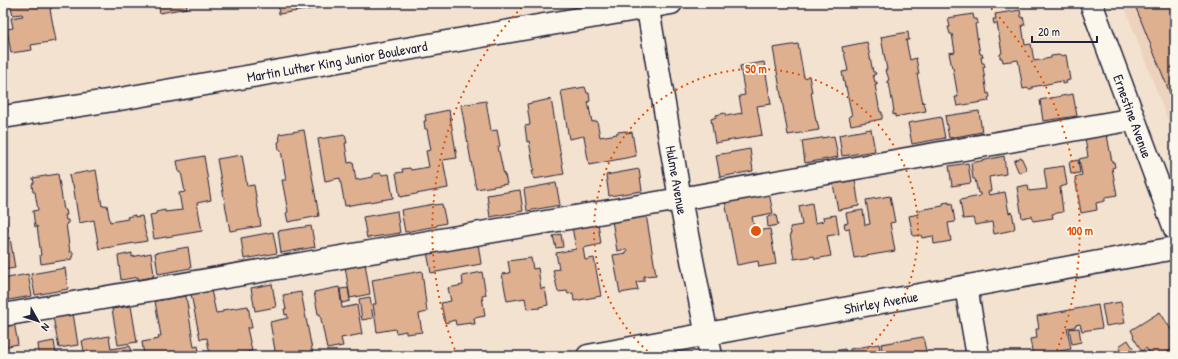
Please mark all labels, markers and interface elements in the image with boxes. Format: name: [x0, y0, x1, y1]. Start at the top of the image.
scale bar: [1032, 18, 1097, 44]
text: 20 m: [1038, 23, 1060, 40]
street label: Martin Luther King Junior Boulevard: [245, 36, 429, 87]
text: 50 m: [745, 60, 767, 77]
street label: Ernestine Avenue: [1109, 72, 1157, 161]
street label: Hulme Avenue: [662, 144, 692, 216]
text: 100 m: [1067, 222, 1093, 239]
centre of rings: [749, 224, 763, 238]
street label: Shirley Avenue: [843, 286, 920, 319]
north arrow: [18, 301, 58, 341]
text: N: [38, 321, 53, 334]

